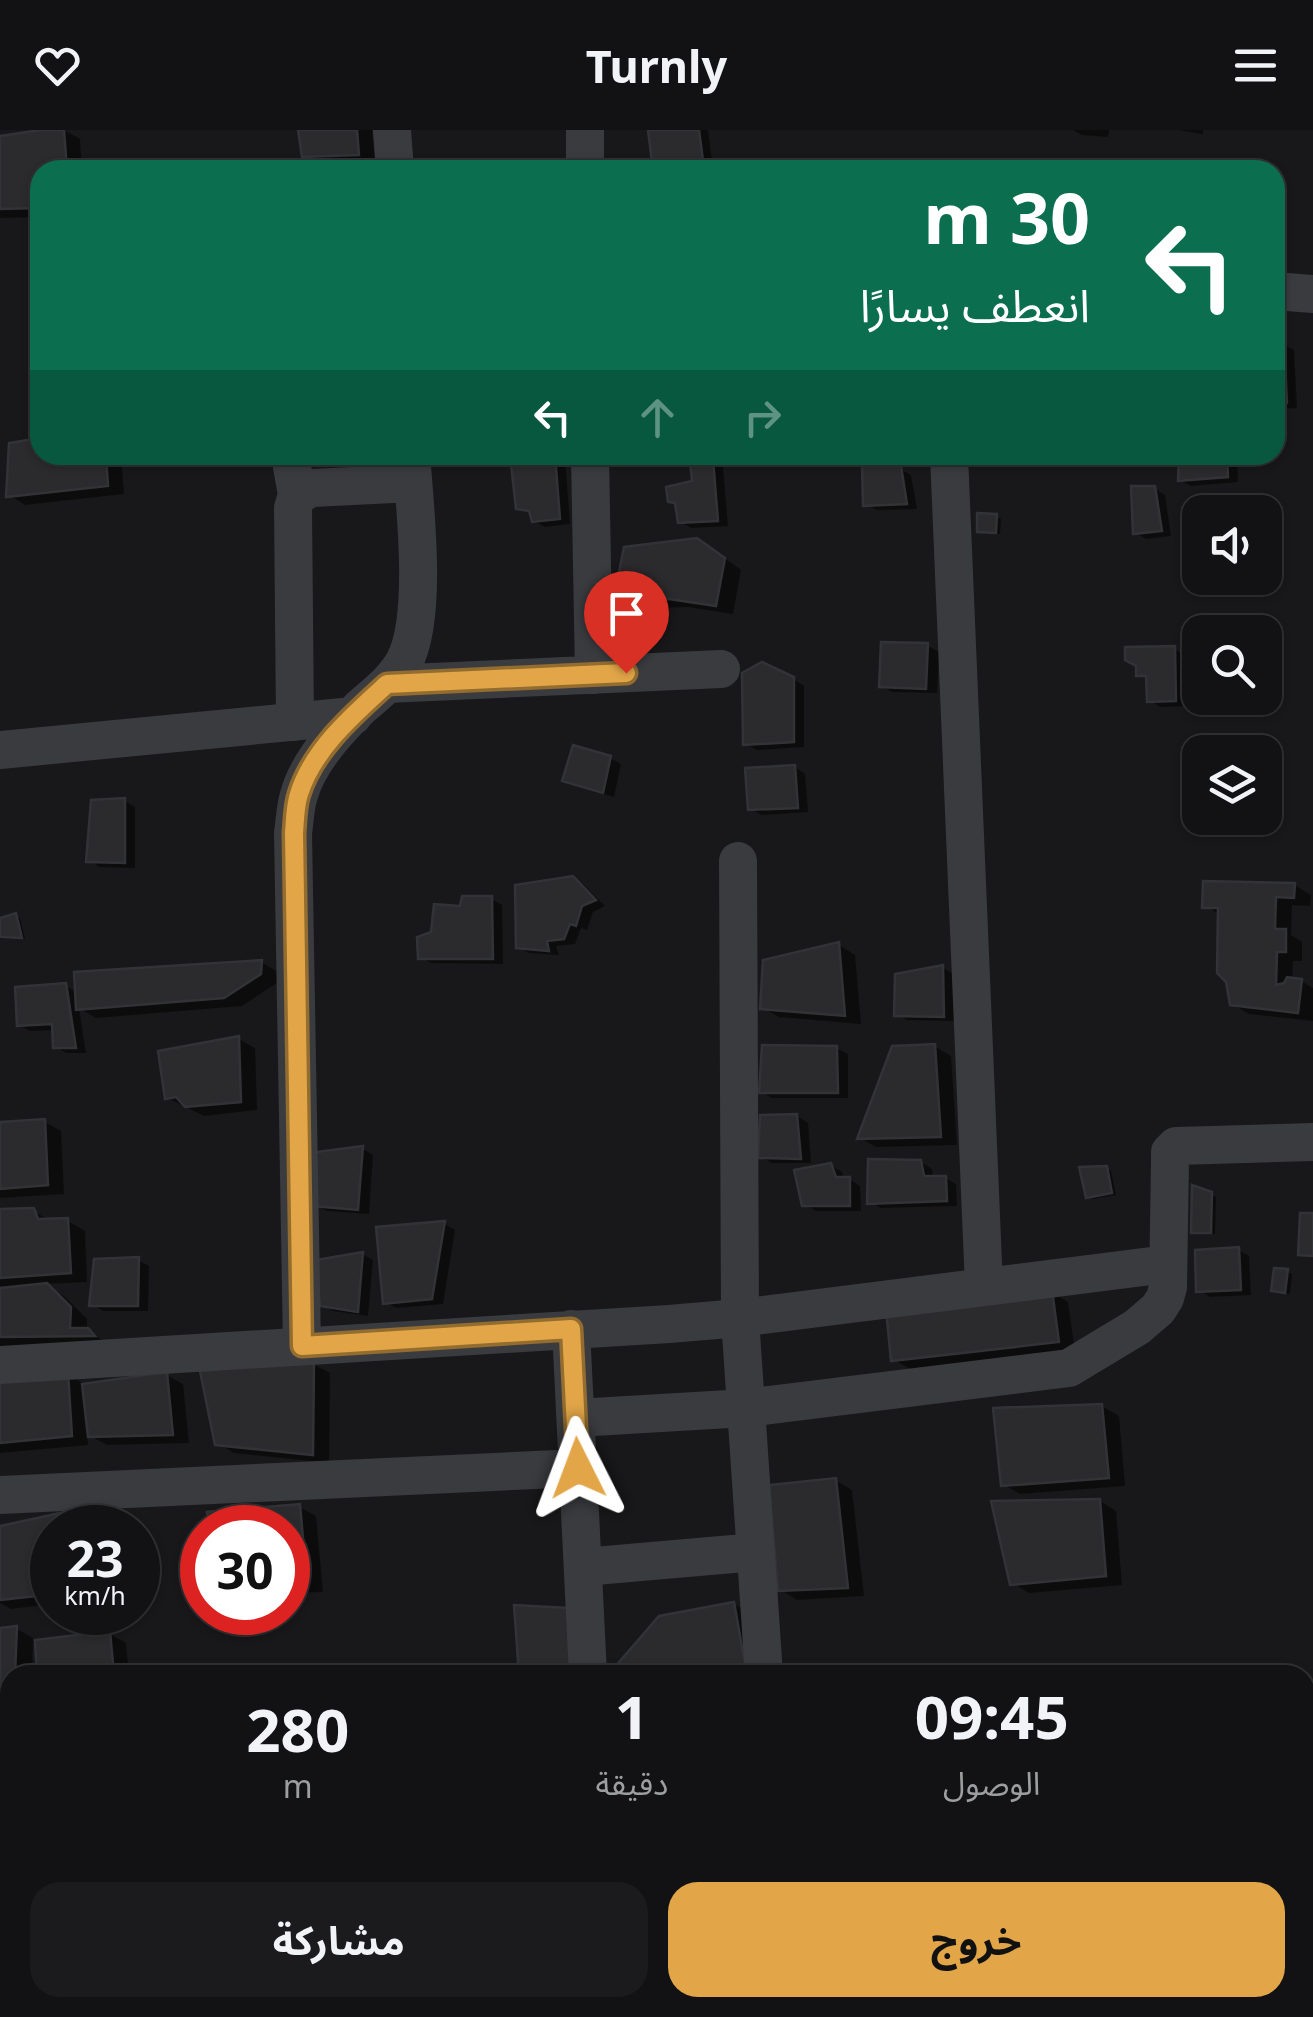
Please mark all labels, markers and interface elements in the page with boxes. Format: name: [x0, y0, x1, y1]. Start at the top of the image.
text: Turnly: [586, 35, 727, 96]
icon: heart: [30, 38, 85, 93]
icon: menu: [1228, 38, 1283, 93]
text: 30 m: [923, 169, 1090, 265]
icon: left: [1125, 200, 1255, 330]
text: انعطف يسارًا: [860, 274, 1090, 335]
icon: left: [525, 390, 580, 445]
icon: ahead: [630, 390, 685, 445]
icon: right: [735, 390, 790, 445]
map controls: [1182, 495, 1282, 835]
button: sound: [1182, 495, 1282, 595]
pin: [584, 571, 669, 674]
icon: arrive: [599, 586, 654, 641]
button: search: [1182, 615, 1282, 715]
button: layers: [1182, 735, 1282, 835]
position arrow: [526, 1416, 630, 1520]
speed limit sign: 30: [180, 1505, 310, 1635]
text: 23: [66, 1524, 124, 1592]
text: km/h: [64, 1578, 126, 1612]
text: 1: [615, 1675, 649, 1757]
text: 09:45: [915, 1675, 1069, 1757]
text: 280: [246, 1688, 349, 1770]
text: دقيقة: [595, 1761, 668, 1804]
text: الوصول: [943, 1761, 1040, 1804]
text: m: [283, 1764, 313, 1807]
button: مشاركة: [30, 1882, 648, 1997]
button: خروج: [668, 1882, 1285, 1997]

